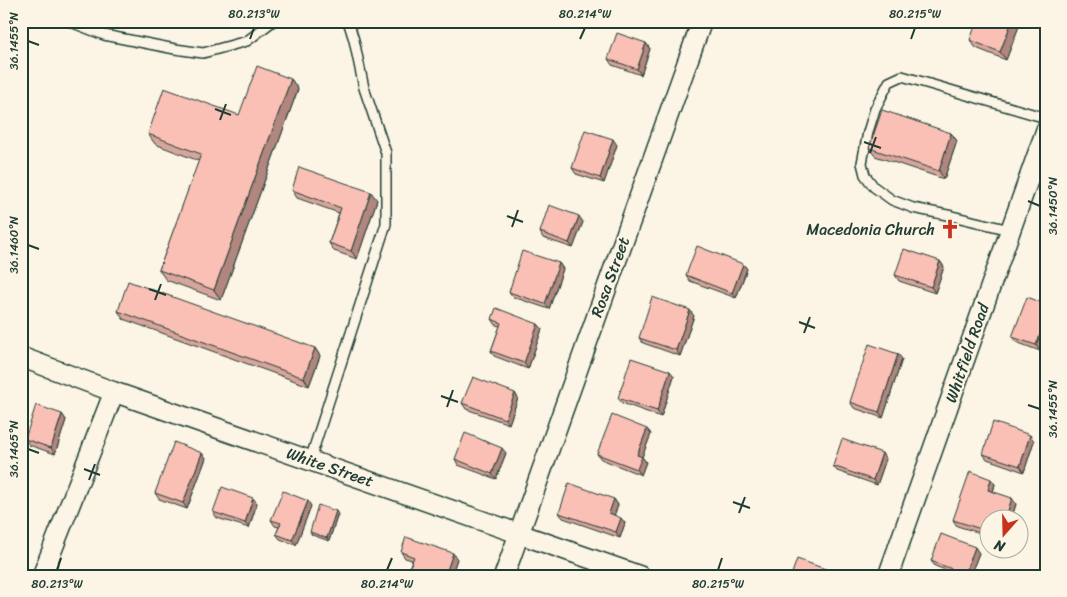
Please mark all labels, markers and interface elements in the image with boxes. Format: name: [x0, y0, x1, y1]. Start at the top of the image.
text: 80.213°W: [228, 3, 280, 25]
text: 80.214°W: [559, 3, 612, 25]
text: 80.215°W: [889, 3, 942, 25]
text: 36.1455°N: [3, 11, 25, 70]
text: 36.1450°N: [1042, 176, 1064, 235]
place label: Macedonia Church: [806, 215, 935, 244]
text: 36.1460°N: [3, 216, 25, 274]
church icon: Macedonia Church: [939, 218, 961, 240]
street label: Rosa Street: [582, 233, 638, 321]
street label: Whitfield Road: [936, 298, 998, 407]
text: 36.1455°N: [1042, 379, 1064, 438]
text: 36.1465°N: [3, 420, 25, 478]
street label: White Street: [282, 439, 378, 495]
north arrow: [980, 510, 1030, 560]
text: N: [991, 532, 1009, 559]
text: 80.213°W: [31, 573, 83, 595]
text: 80.214°W: [361, 573, 414, 595]
text: 80.215°W: [692, 573, 745, 595]

